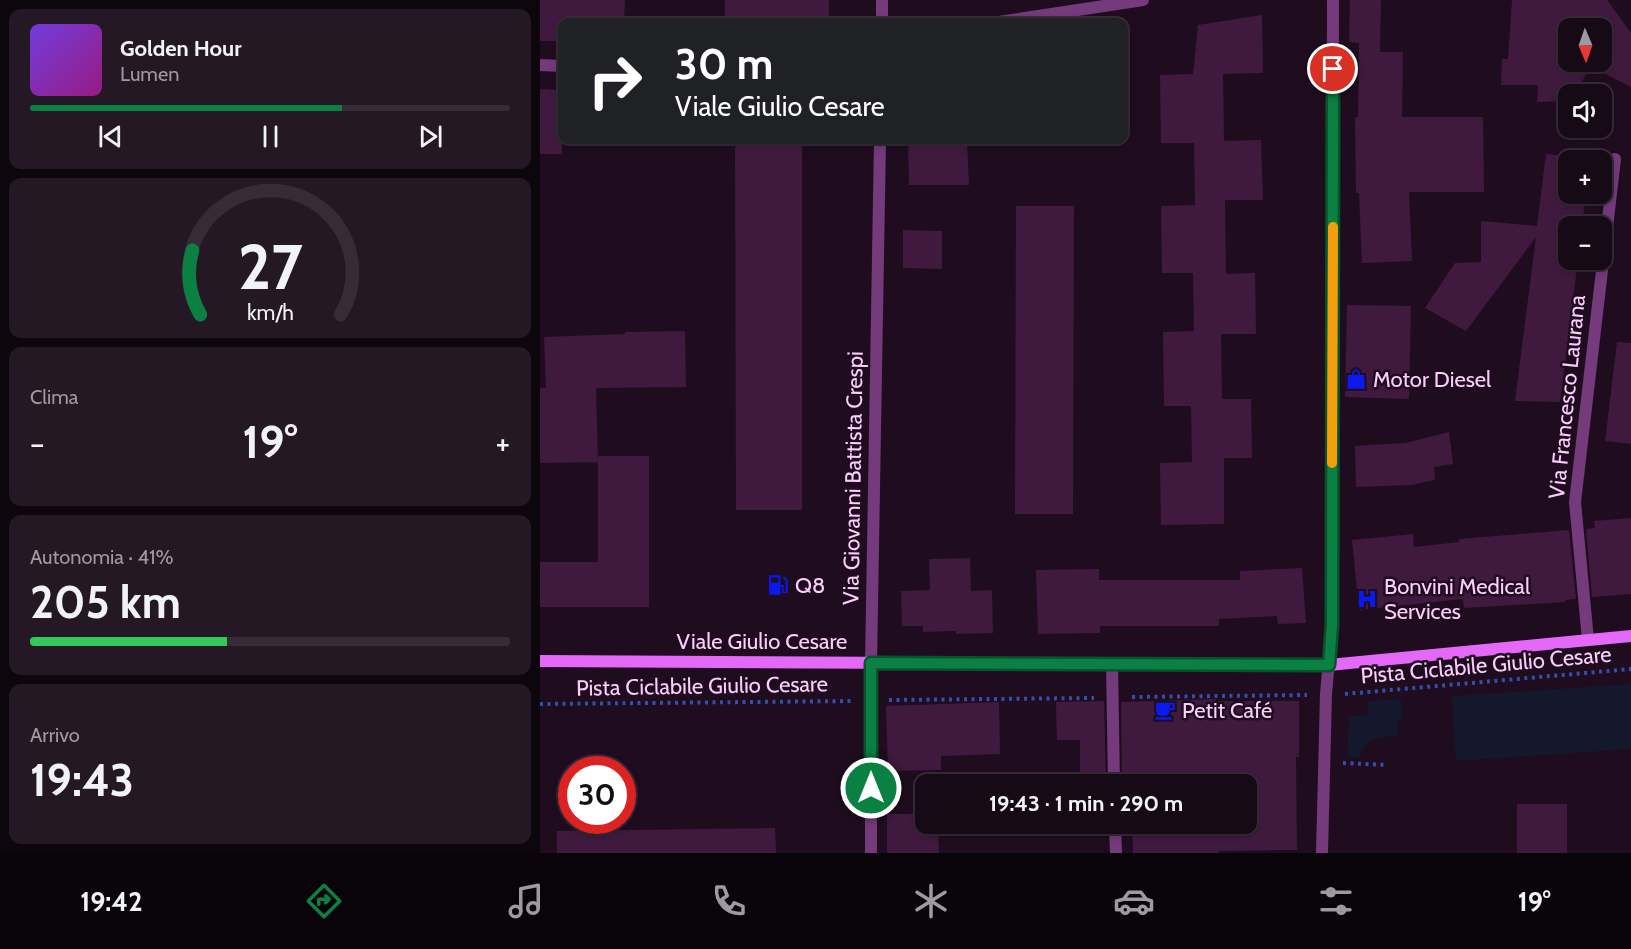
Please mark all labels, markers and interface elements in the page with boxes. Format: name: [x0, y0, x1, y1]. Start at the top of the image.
north arrow: [1558, 18, 1612, 72]
map controls: [1558, 18, 1612, 270]
text: Golden Hour: [120, 35, 241, 62]
text: 30 m: [675, 38, 773, 90]
icon: right: [576, 42, 654, 120]
pin: [1307, 43, 1358, 94]
icon: arrive: [1316, 52, 1349, 85]
text: Lumen: [120, 62, 179, 86]
button: sound: [1558, 84, 1612, 138]
text: Viale Giulio Cesare: [675, 90, 885, 123]
icon: previous: [94, 120, 127, 153]
icon: pause: [254, 120, 287, 153]
icon: next: [414, 120, 447, 153]
button: +: [1558, 150, 1612, 204]
button: −: [1558, 216, 1612, 270]
text: 27: [238, 229, 303, 305]
street label: Via Francesco Laurana: [1543, 293, 1591, 500]
text: km/h: [247, 299, 293, 325]
street label: Via Giovanni Battista Crespi: [837, 351, 869, 605]
place label: Motor Diesel: [1373, 366, 1492, 393]
shop icon: Motor Diesel: [1344, 367, 1368, 391]
text: Clima: [30, 385, 78, 409]
text: 19°: [243, 415, 297, 469]
text: −: [30, 423, 45, 463]
text: +: [495, 423, 510, 463]
text: Autonomia · 41%: [30, 545, 174, 569]
place label: Q8: [795, 572, 825, 599]
fuel station icon: Q8: [766, 573, 790, 597]
place label: Bonvini Medical Services: [1384, 573, 1531, 625]
text: 205 km: [30, 575, 181, 629]
hospital icon: Bonvini Medical Services: [1355, 587, 1379, 611]
street label: Viale Giulio Cesare: [677, 628, 847, 655]
street label: Pista Ciclabile Giulio Cesare: [1359, 641, 1613, 689]
street label: Pista Ciclabile Giulio Cesare: [576, 670, 828, 702]
place label: Petit Café: [1182, 697, 1272, 724]
cafe icon: Petit Café: [1153, 698, 1177, 722]
text: Arrivo: [30, 723, 80, 747]
text: 19:43: [30, 753, 134, 807]
speed limit sign: 30: [558, 756, 636, 834]
position arrow: [839, 756, 903, 820]
text: 19:43 · 1 min · 290 m: [989, 790, 1183, 817]
icon: directions: [303, 880, 345, 922]
icon: music: [505, 880, 547, 922]
icon: phone: [708, 880, 750, 922]
icon: climate: [910, 880, 952, 922]
icon: car: [1113, 880, 1155, 922]
icon: filters: [1315, 880, 1357, 922]
text: 19:42: [80, 885, 142, 918]
text: 19°: [1518, 885, 1551, 918]

